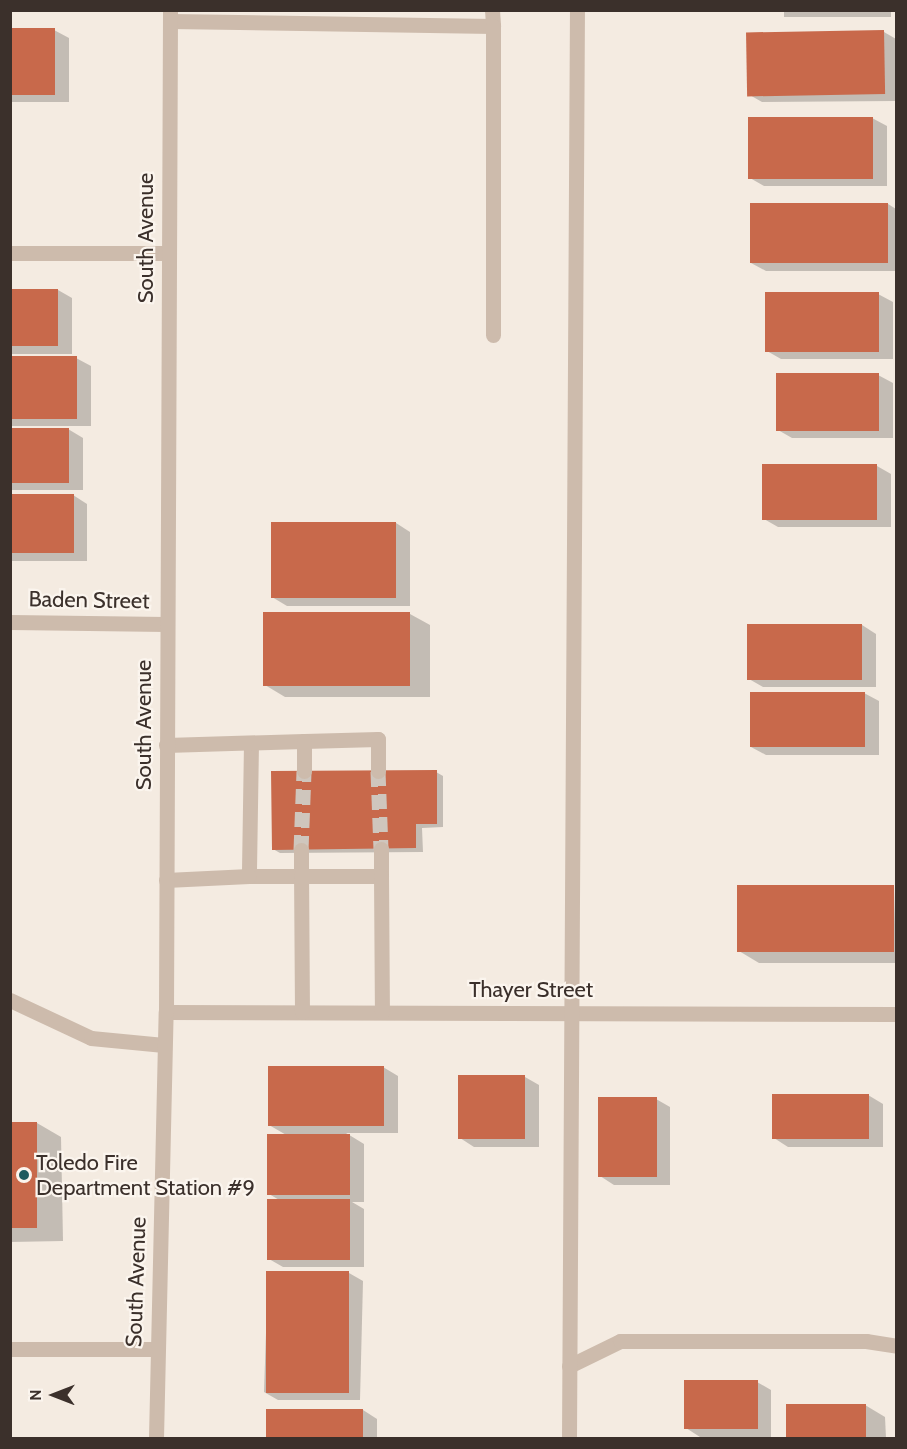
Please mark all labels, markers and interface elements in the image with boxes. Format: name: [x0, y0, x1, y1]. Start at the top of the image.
street label: South Avenue: [133, 173, 159, 303]
street label: Baden Street: [28, 586, 150, 614]
street label: South Avenue: [131, 660, 157, 790]
street label: Thayer Street: [469, 977, 593, 1003]
place label: Toledo Fire Department Station #9: [36, 1149, 255, 1200]
marker: Toledo Fire Department Station #9: [17, 1168, 31, 1182]
street label: South Avenue: [121, 1216, 151, 1348]
north arrow: [24, 1365, 84, 1425]
text: N: [26, 1389, 45, 1401]

